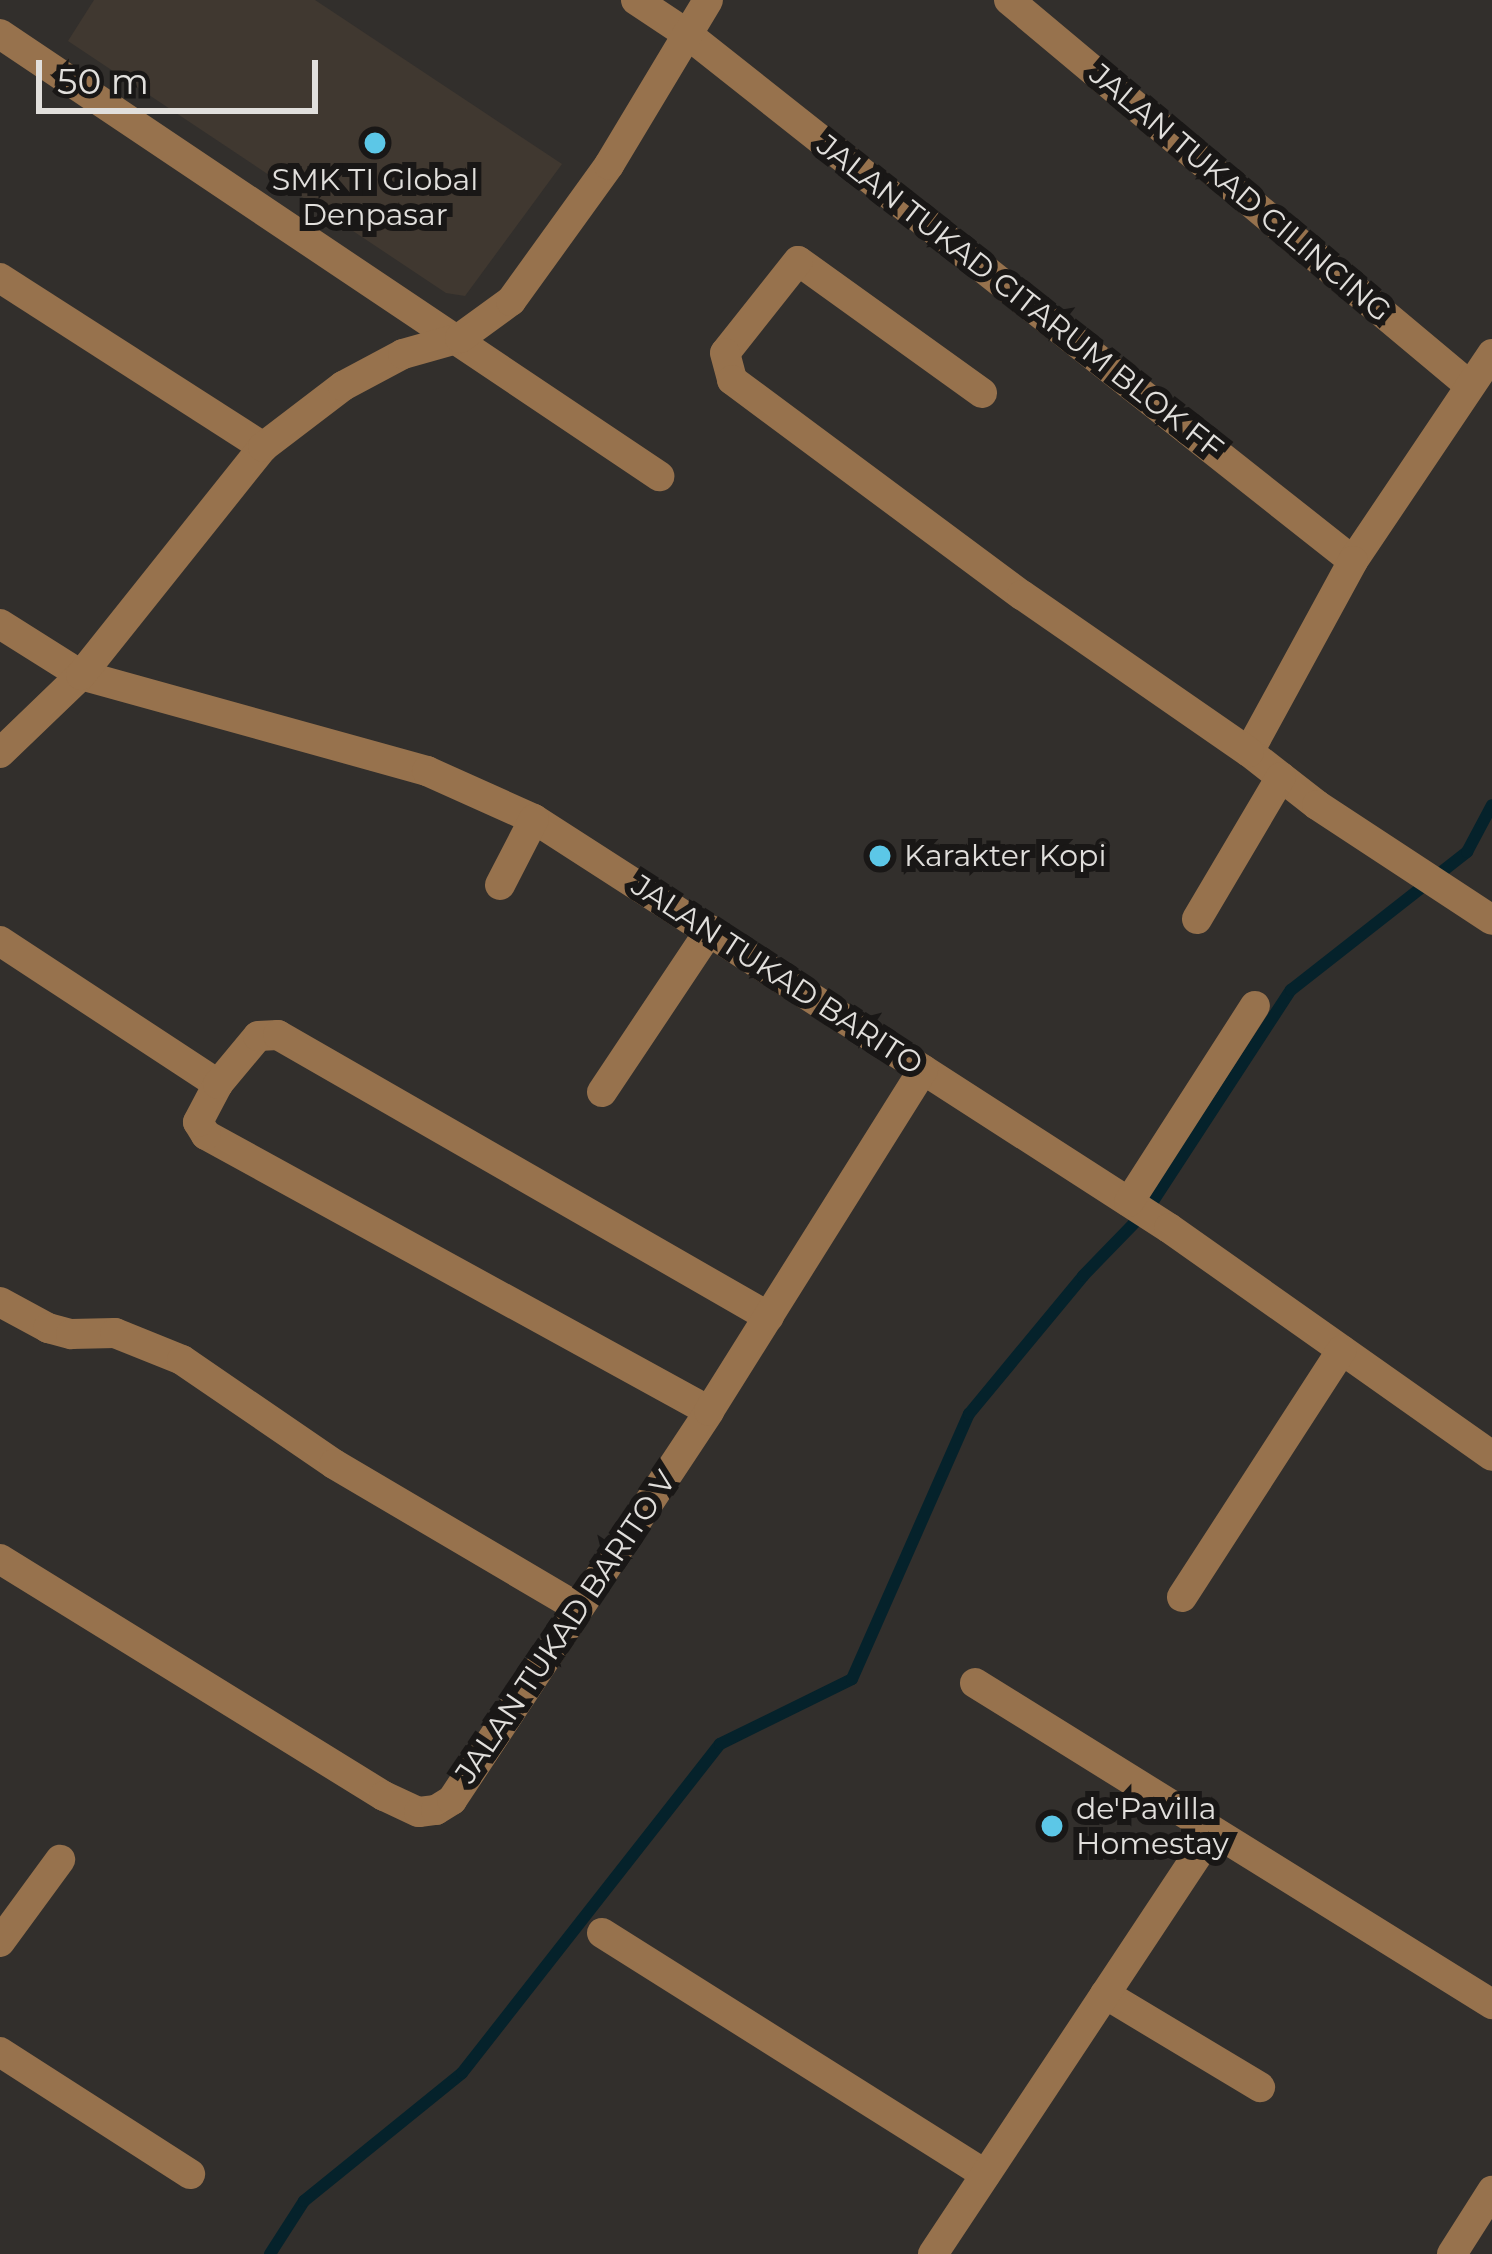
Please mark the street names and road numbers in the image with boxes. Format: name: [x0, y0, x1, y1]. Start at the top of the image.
street label: JALAN TUKAD CILINCING: [1082, 56, 1398, 330]
street label: JALAN TUKAD CITARUM BLOK FF: [810, 127, 1230, 467]
street label: JALAN TUKAD BARITO: [625, 867, 929, 1083]
street label: JALAN TUKAD BARITO V: [448, 1464, 684, 1790]

